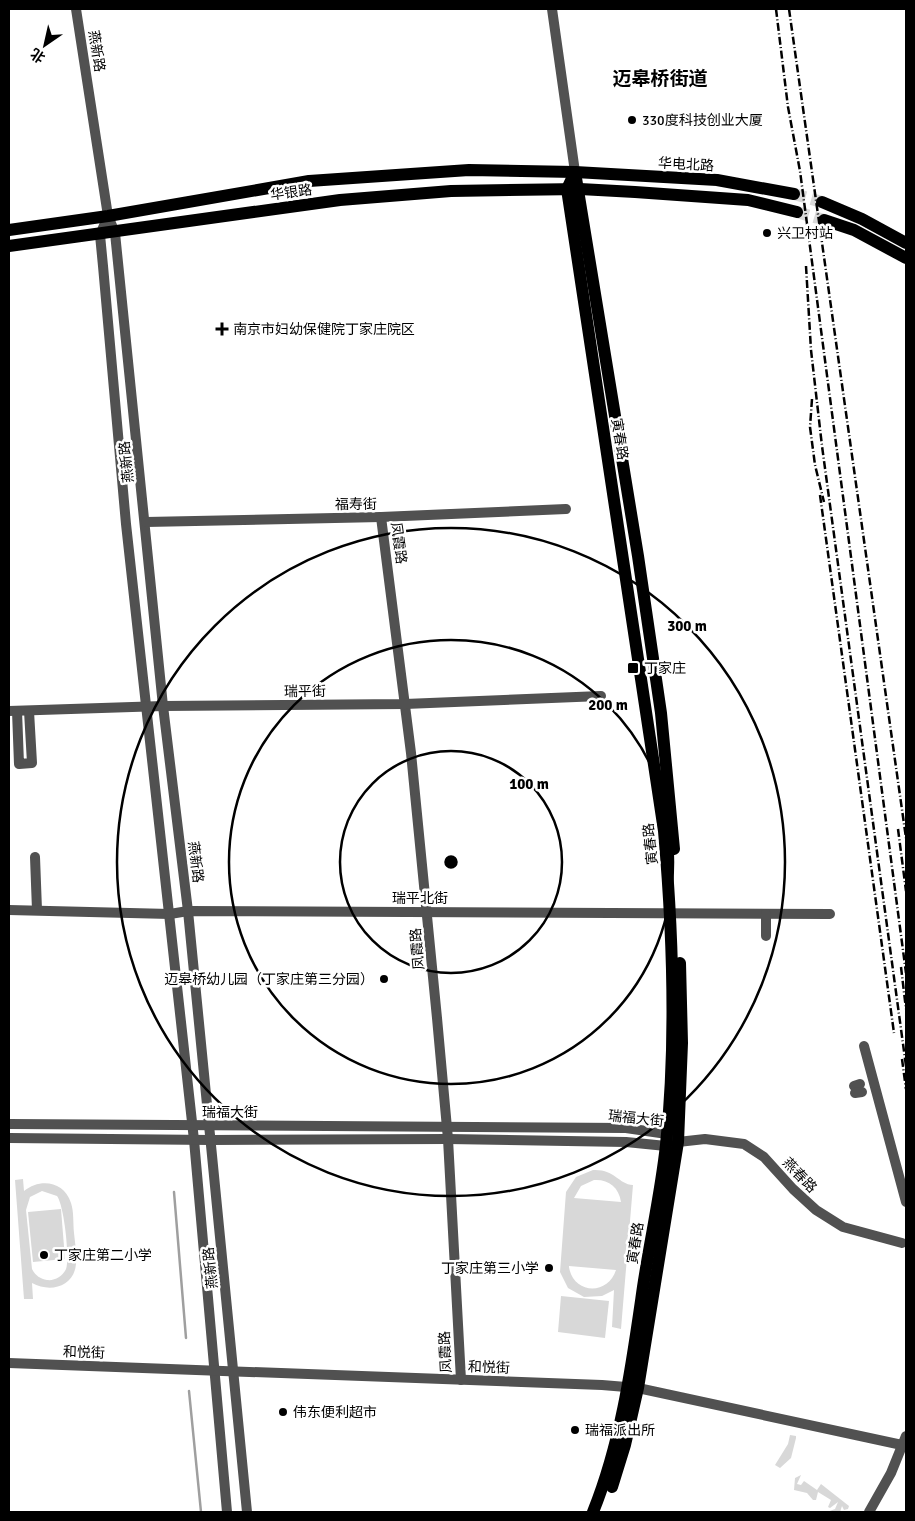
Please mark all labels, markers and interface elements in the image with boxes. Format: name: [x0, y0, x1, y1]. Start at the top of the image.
north arrow: [20, 20, 70, 70]
street label: 燕新路: [85, 29, 108, 73]
text: 北: [27, 44, 49, 66]
district label: 迈皋桥街道: [612, 67, 708, 91]
place label: 330度科技创业大厦: [642, 112, 763, 129]
marker: 330度科技创业大厦: [626, 114, 638, 126]
street label: 华电北路: [658, 155, 714, 174]
street label: 华银路: [269, 181, 313, 204]
place label: 兴卫村站: [777, 225, 833, 242]
marker: 兴卫村站: [761, 227, 773, 239]
place label: 南京市妇幼保健院丁家庄院区: [233, 321, 415, 338]
marker: 南京市妇幼保健院丁家庄院区: [215, 322, 229, 336]
street label: 寅春路: [608, 417, 631, 461]
street label: 燕新路: [116, 440, 137, 484]
street label: 福寿街: [335, 496, 377, 513]
street label: 凤霞路: [387, 521, 410, 565]
text: 300 m: [667, 617, 707, 635]
place label: 丁家庄: [644, 660, 686, 677]
marker: 丁家庄: [626, 661, 640, 675]
street label: 瑞平街: [284, 683, 326, 700]
text: 200 m: [588, 696, 628, 714]
text: 100 m: [509, 775, 549, 793]
street label: 寅春路: [640, 822, 661, 866]
street label: 燕新路: [185, 840, 206, 884]
centre of rings: [442, 853, 460, 871]
street label: 瑞平北街: [392, 890, 448, 907]
street label: 凤霞路: [407, 927, 428, 971]
place label: 迈皋桥幼儿园（丁家庄第三分园）: [164, 971, 374, 988]
marker: 迈皋桥幼儿园（丁家庄第三分园）: [378, 973, 390, 985]
street label: 瑞福大街: [202, 1104, 258, 1121]
street label: 瑞福大街: [607, 1107, 665, 1130]
street label: 燕春路: [779, 1154, 820, 1196]
street label: 寅春路: [624, 1221, 647, 1265]
street label: 燕新路: [200, 1246, 221, 1290]
place label: 丁家庄第二小学: [54, 1247, 152, 1264]
marker: 丁家庄第二小学: [38, 1249, 50, 1261]
place label: 丁家庄第三小学: [441, 1260, 539, 1277]
marker: 丁家庄第三小学: [543, 1262, 555, 1274]
street label: 凤霞路: [436, 1331, 455, 1373]
street label: 和悦街: [63, 1343, 105, 1362]
street label: 和悦街: [468, 1358, 510, 1377]
place label: 伟东便利超市: [293, 1404, 377, 1421]
marker: 伟东便利超市: [277, 1406, 289, 1418]
place label: 瑞福派出所: [585, 1422, 655, 1439]
marker: 瑞福派出所: [569, 1424, 581, 1436]

